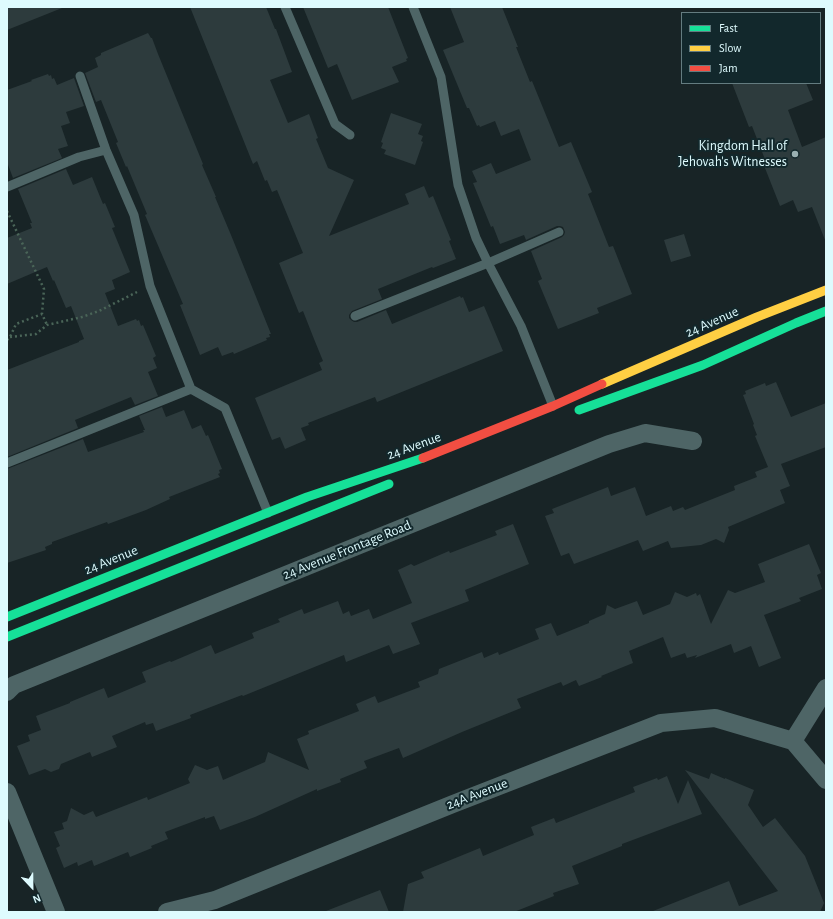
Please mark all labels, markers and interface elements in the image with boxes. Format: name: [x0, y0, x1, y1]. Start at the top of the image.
legend: [681, 12, 821, 84]
text: Fast: [719, 22, 738, 34]
text: Slow: [719, 42, 741, 54]
text: Jam: [719, 62, 738, 74]
place label: Kingdom Hall of Jehovah's Witnesses: [678, 138, 787, 170]
marker: Kingdom Hall of Jehovah's Witnesses: [790, 149, 800, 159]
street label: 24 Avenue: [683, 303, 741, 341]
street label: 24 Avenue: [385, 428, 443, 464]
street label: 24 Avenue Frontage Road: [280, 517, 414, 583]
street label: 24 Avenue: [82, 542, 140, 578]
street label: 24A Avenue: [444, 775, 510, 813]
north arrow: [12, 867, 52, 907]
text: N: [31, 892, 42, 905]

